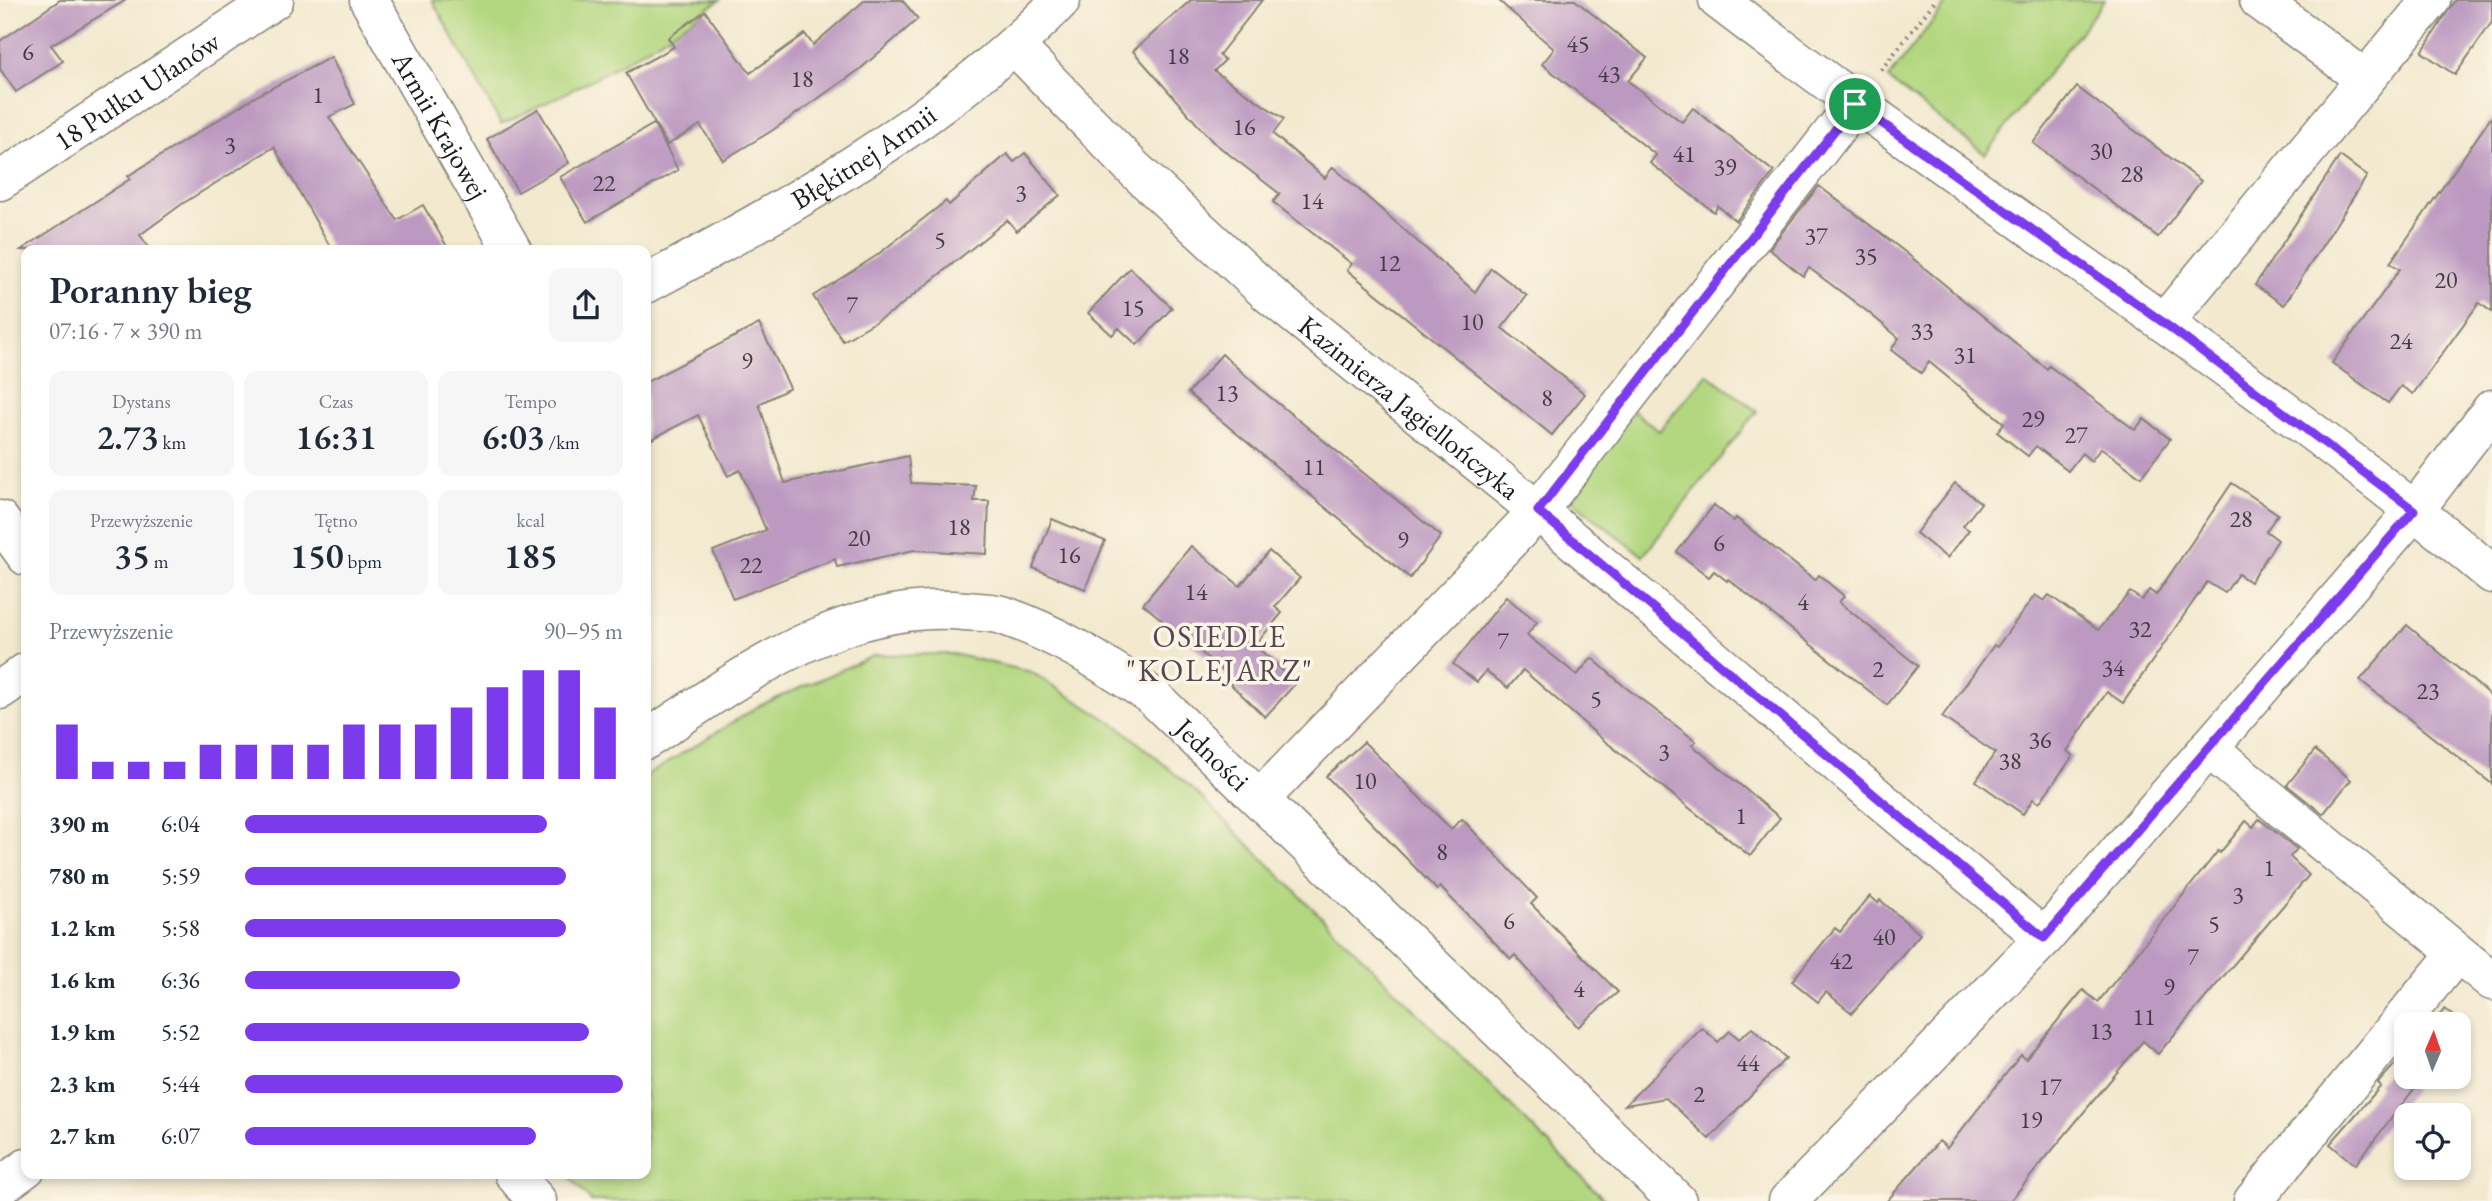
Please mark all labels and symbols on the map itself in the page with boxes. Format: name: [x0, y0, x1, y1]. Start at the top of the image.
street label: 18 Pułku Ułanów: [47, 22, 227, 158]
house number: 45: [1566, 28, 1590, 59]
house number: 6: [22, 36, 34, 67]
house number: 18: [1166, 40, 1190, 71]
street label: Armii Krajowej: [383, 44, 497, 205]
house number: 43: [1597, 58, 1621, 89]
house number: 18: [790, 63, 814, 94]
pin: [1825, 74, 1885, 134]
house number: 1: [312, 79, 324, 110]
street label: Błękitnej Armii: [784, 96, 943, 217]
house number: 16: [1232, 111, 1256, 142]
house number: 3: [224, 129, 236, 160]
house number: 30: [2089, 135, 2113, 166]
house number: 41: [1672, 138, 1696, 169]
house number: 39: [1713, 151, 1737, 182]
house number: 28: [2120, 158, 2144, 189]
house number: 22: [592, 167, 616, 198]
house number: 3: [1015, 177, 1027, 208]
house number: 14: [1300, 185, 1324, 216]
house number: 37: [1804, 220, 1828, 251]
house number: 5: [934, 224, 946, 255]
house number: 35: [1854, 240, 1878, 271]
house number: 12: [1377, 247, 1401, 278]
house number: 20: [2434, 264, 2458, 295]
house number: 7: [846, 289, 858, 320]
house number: 15: [1121, 292, 1145, 323]
house number: 10: [1460, 306, 1484, 337]
street label: Kazimierza Jagiellończyka: [1291, 307, 1528, 508]
house number: 33: [1910, 315, 1934, 346]
house number: 24: [2389, 325, 2413, 356]
house number: 31: [1953, 339, 1977, 370]
house number: 9: [741, 345, 753, 376]
house number: 13: [1215, 377, 1239, 408]
house number: 8: [1541, 382, 1553, 413]
house number: 29: [2021, 403, 2045, 434]
house number: 27: [2064, 419, 2088, 450]
house number: 11: [1302, 451, 1326, 482]
house number: 28: [2229, 503, 2253, 534]
house number: 18: [947, 511, 971, 542]
house number: 20: [847, 522, 871, 553]
house number: 9: [1397, 524, 1409, 555]
house number: 6: [1713, 527, 1725, 558]
house number: 16: [1057, 539, 1081, 570]
house number: 22: [739, 549, 763, 580]
house number: 14: [1184, 576, 1208, 607]
house number: 4: [1797, 586, 1809, 617]
house number: 32: [2128, 613, 2152, 644]
district label: OSIEDLE "KOLEJARZ": [1126, 617, 1314, 690]
house number: 7: [1497, 625, 1509, 656]
house number: 34: [2101, 652, 2125, 683]
house number: 2: [1872, 653, 1884, 684]
house number: 23: [2416, 675, 2440, 706]
house number: 5: [1590, 683, 1602, 714]
street label: Jedności: [1166, 709, 1258, 799]
house number: 36: [2028, 724, 2052, 755]
house number: 3: [1658, 736, 1670, 767]
house number: 38: [1998, 745, 2022, 776]
house number: 10: [1353, 765, 1377, 796]
house number: 1: [1735, 800, 1747, 831]
house number: 8: [1436, 836, 1448, 867]
house number: 1: [2263, 852, 2275, 883]
house number: 3: [2232, 879, 2244, 910]
house number: 6: [1503, 905, 1515, 936]
house number: 5: [2208, 908, 2220, 939]
house number: 40: [1872, 921, 1896, 952]
house number: 7: [2187, 941, 2199, 972]
house number: 42: [1829, 945, 1853, 976]
house number: 9: [2163, 971, 2175, 1002]
house number: 4: [1573, 973, 1585, 1004]
house number: 11: [2132, 1001, 2156, 1032]
north arrow: [2394, 1012, 2471, 1088]
house number: 13: [2089, 1015, 2113, 1046]
house number: 44: [1736, 1047, 1760, 1078]
house number: 17: [2038, 1071, 2062, 1102]
house number: 2: [1693, 1078, 1705, 1109]
house number: 19: [2019, 1104, 2043, 1135]

